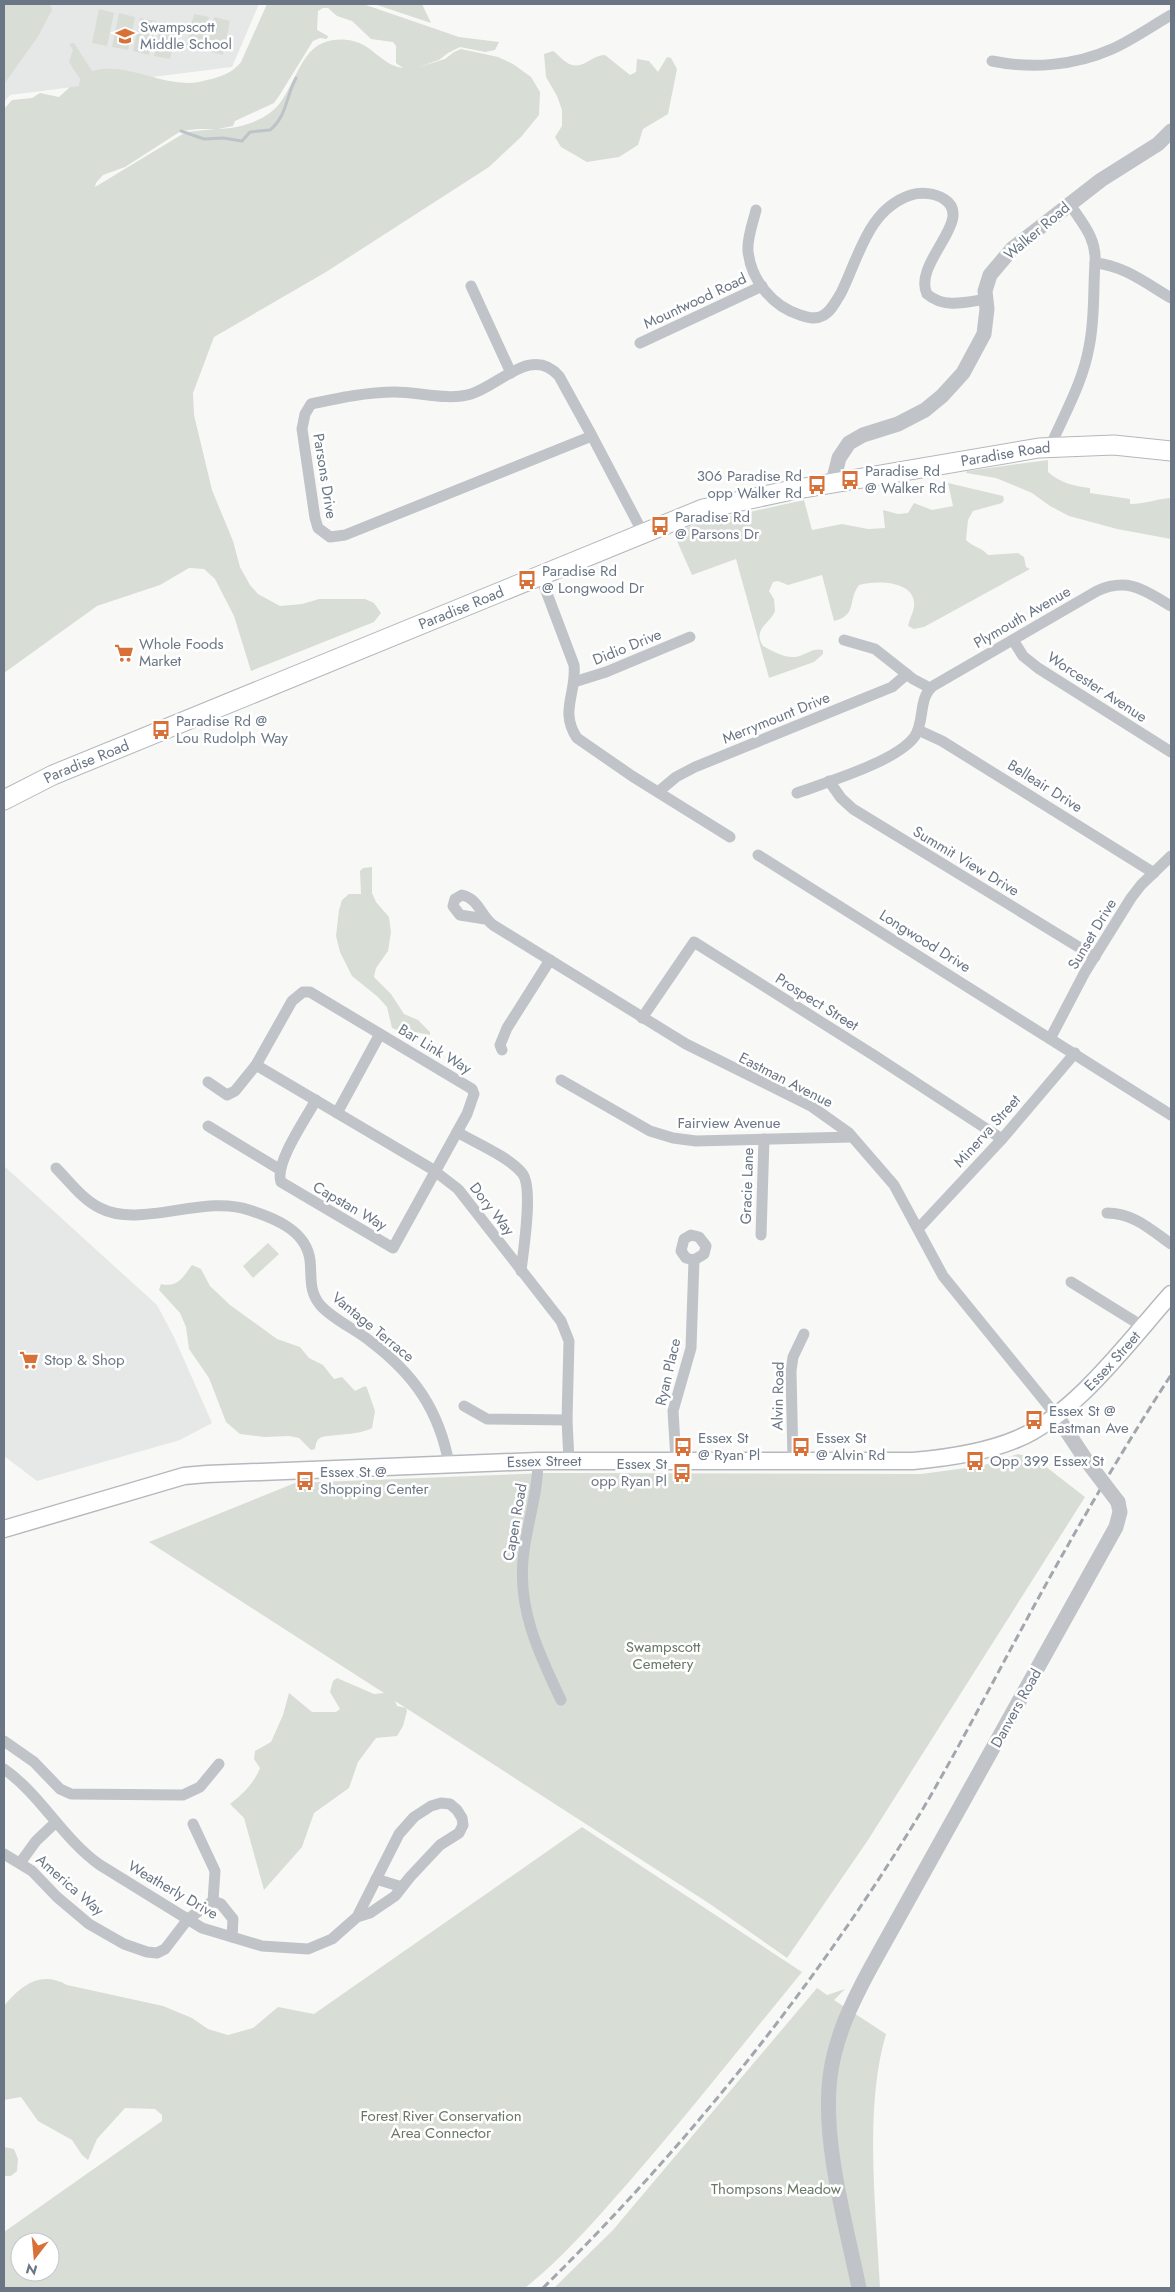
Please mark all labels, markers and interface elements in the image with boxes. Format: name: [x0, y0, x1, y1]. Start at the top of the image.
place label: Swampscott Middle School: [140, 16, 232, 55]
school or university icon: Swampscott Middle School: [114, 25, 136, 47]
street label: Walker Road: [999, 197, 1075, 265]
street label: Mountwood Road: [640, 267, 750, 335]
street label: Parsons Drive: [307, 432, 343, 521]
street label: Paradise Road: [959, 437, 1051, 472]
place label: Paradise Rd @ Walker Rd: [865, 460, 946, 499]
place label: 306 Paradise Rd opp Walker Rd: [697, 465, 802, 504]
bus stop icon: Paradise Rd @ Walker Rd: [839, 469, 861, 491]
bus stop icon: 306 Paradise Rd opp Walker Rd: [806, 474, 828, 496]
place label: Paradise Rd @ Parsons Dr: [675, 506, 760, 545]
bus stop icon: Paradise Rd @ Parsons Dr: [649, 515, 671, 537]
place label: Paradise Rd @ Longwood Dr: [542, 560, 645, 599]
bus stop icon: Paradise Rd @ Longwood Dr: [516, 569, 538, 591]
street label: Plymouth Avenue: [969, 580, 1075, 654]
street label: Paradise Road: [415, 581, 507, 635]
street label: Didio Drive: [589, 623, 665, 671]
place label: Whole Foods Market: [139, 633, 224, 672]
supermarket icon: Whole Foods Market: [113, 642, 135, 664]
street label: Worcester Avenue: [1043, 646, 1152, 728]
street label: Merrymount Drive: [719, 686, 833, 750]
place label: Paradise Rd @ Lou Rudolph Way: [176, 710, 288, 749]
bus stop icon: Paradise Rd @ Lou Rudolph Way: [150, 719, 172, 741]
street label: Paradise Road: [40, 734, 132, 789]
street label: Belleair Drive: [1003, 754, 1087, 818]
street label: Summit View Drive: [909, 820, 1024, 902]
street label: Sunset Drive: [1062, 894, 1122, 974]
street label: Longwood Drive: [875, 904, 975, 978]
street label: Prospect Street: [771, 968, 863, 1037]
street label: Bar Link Way: [394, 1018, 476, 1080]
street label: Eastman Avenue: [735, 1047, 837, 1113]
street label: Minerva Street: [948, 1089, 1026, 1172]
street label: Fairview Avenue: [677, 1112, 781, 1134]
street label: Gracie Lane: [735, 1147, 759, 1225]
street label: Capstan Way: [309, 1176, 392, 1236]
street label: Dory Way: [464, 1178, 520, 1241]
street label: Vantage Terrace: [327, 1287, 419, 1367]
street label: Essex Street: [1079, 1326, 1146, 1396]
street label: Ryan Place: [650, 1336, 686, 1408]
supermarket icon: Stop & Shop: [18, 1349, 40, 1371]
place label: Stop & Shop: [44, 1349, 125, 1371]
street label: Alvin Road: [766, 1362, 790, 1430]
place label: Essex St @ Eastman Ave: [1049, 1400, 1129, 1439]
bus stop icon: Essex St @ Eastman Ave: [1023, 1409, 1045, 1431]
place label: Essex St @ Ryan Pl: [698, 1427, 760, 1466]
place label: Essex St @ Alvin Rd: [816, 1427, 885, 1466]
bus stop icon: Essex St @ Ryan Pl: [672, 1436, 694, 1458]
bus stop icon: Essex St @ Alvin Rd: [790, 1436, 812, 1458]
street label: Essex Street: [506, 1450, 582, 1473]
bus stop icon: Opp 399 Essex St: [964, 1450, 986, 1472]
place label: Opp 399 Essex St: [990, 1450, 1104, 1472]
place label: Essex St opp Ryan Pl: [591, 1453, 667, 1492]
place label: Essex St @ Shopping Center: [320, 1461, 429, 1500]
bus stop icon: Essex St opp Ryan Pl: [671, 1462, 693, 1484]
bus stop icon: Essex St @ Shopping Center: [294, 1470, 316, 1492]
street label: Capen Road: [497, 1481, 533, 1563]
park label: Swampscott Cemetery: [626, 1636, 701, 1675]
street label: Danvers Road: [985, 1664, 1047, 1752]
street label: America Way: [31, 1849, 109, 1921]
street label: Weatherly Drive: [124, 1855, 222, 1925]
park label: Forest River Conservation Area Connector: [360, 2105, 522, 2144]
park label: Thompsons Meadow: [711, 2178, 842, 2200]
north arrow: [10, 2232, 60, 2282]
text: N: [23, 2258, 40, 2281]

